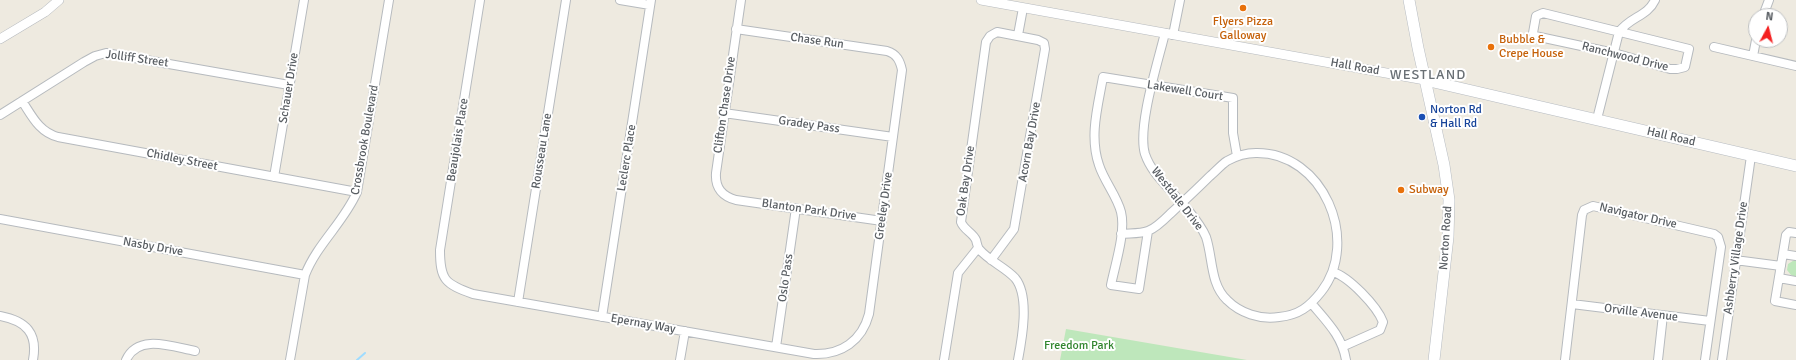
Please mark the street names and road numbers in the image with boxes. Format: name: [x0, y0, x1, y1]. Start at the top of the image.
street label: Chase Run: [789, 30, 845, 52]
street label: Ranchwood Drive: [1580, 39, 1670, 75]
street label: Jolliff Street: [105, 47, 169, 71]
street label: Schauer Drive: [276, 52, 302, 124]
street label: Clifton Chase Drive: [711, 56, 739, 154]
street label: Hall Road: [1329, 56, 1381, 78]
street label: Lakewell Court: [1146, 78, 1224, 104]
street label: Crossbrook Boulevard: [348, 84, 382, 196]
street label: Beaujolais Place: [444, 97, 472, 183]
street label: Acorn Bay Drive: [1016, 101, 1044, 183]
street label: Rousseau Lane: [529, 112, 555, 190]
street label: Gradey Pass: [777, 114, 841, 136]
street label: Leclerc Place: [615, 124, 639, 192]
street label: Hall Road: [1645, 124, 1697, 150]
street label: Oak Bay Drive: [954, 145, 978, 217]
street label: Chidley Street: [145, 146, 219, 174]
street label: Westdale Drive: [1148, 164, 1206, 234]
street label: Greeley Drive: [872, 171, 896, 241]
street label: Blanton Park Drive: [761, 196, 857, 224]
street label: Navigator Drive: [1598, 200, 1678, 232]
street label: Ashberry Village Drive: [1721, 201, 1751, 315]
street label: Norton Road: [1437, 205, 1455, 271]
street label: Nasby Drive: [122, 235, 184, 259]
street label: Oslo Pass: [775, 253, 797, 303]
street label: Orville Avenue: [1603, 301, 1679, 325]
street label: Epernay Way: [609, 311, 677, 337]

